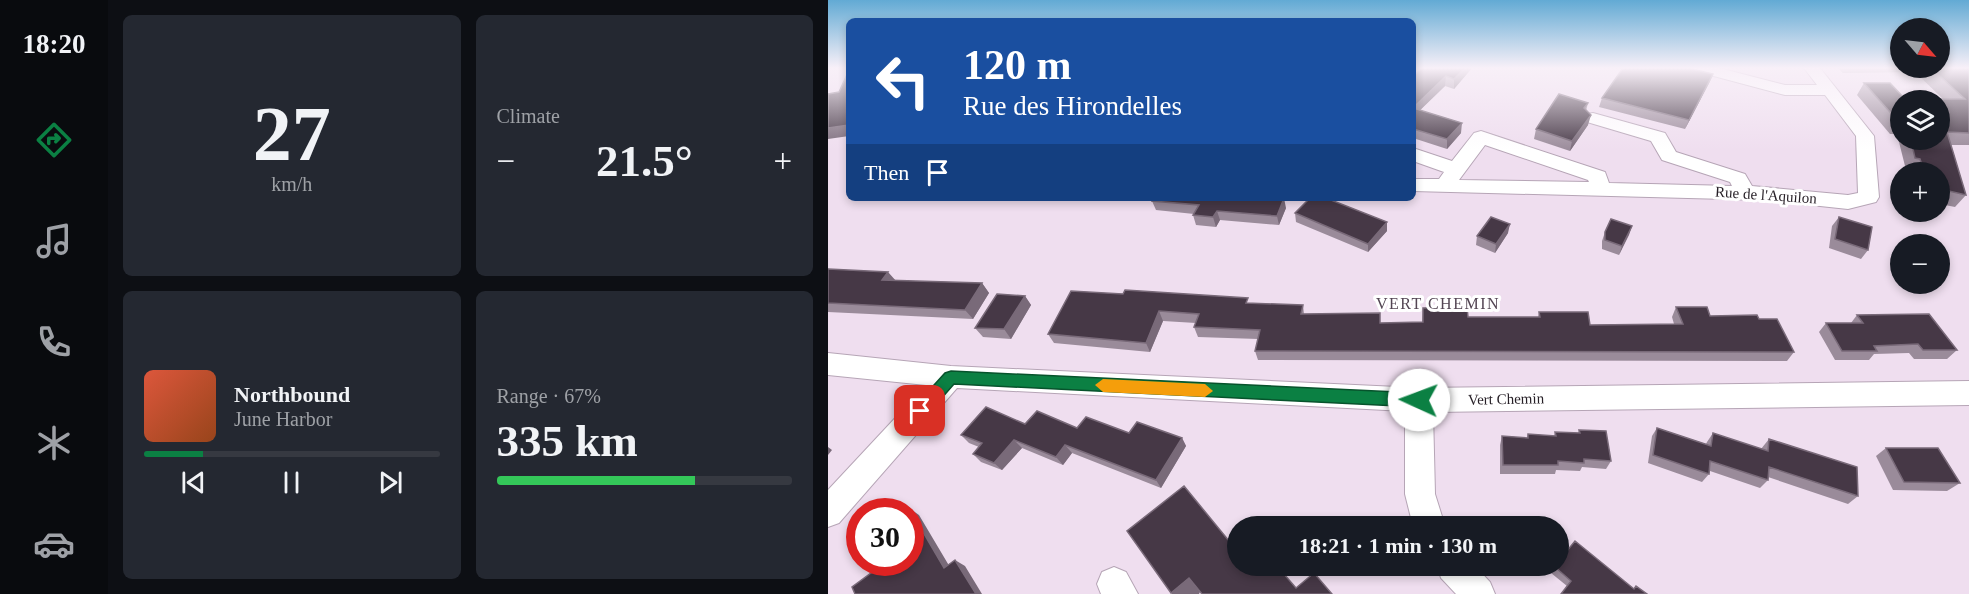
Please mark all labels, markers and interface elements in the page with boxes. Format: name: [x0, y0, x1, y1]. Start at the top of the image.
north arrow: [1890, 18, 1950, 78]
map controls: [1890, 18, 1950, 294]
text: 18:20: [23, 29, 86, 59]
icon: left: [864, 42, 942, 120]
text: 120 m: [963, 42, 1072, 88]
text: 27: [253, 90, 331, 177]
button: layers: [1890, 90, 1950, 150]
text: Rue des Hirondelles: [963, 91, 1182, 121]
text: Climate: [497, 105, 560, 127]
icon: directions: [33, 119, 75, 161]
text: 21.5°: [596, 136, 693, 186]
text: −: [497, 143, 515, 179]
text: +: [773, 143, 792, 179]
icon: arrive: [921, 156, 954, 189]
text: Then: [864, 160, 909, 185]
button: +: [1890, 162, 1950, 222]
text: km/h: [271, 173, 312, 195]
street label: Rue de l'Aquilon: [1715, 183, 1818, 207]
icon: music: [33, 220, 75, 262]
button: −: [1890, 234, 1950, 294]
district label: VERT CHEMIN: [1376, 295, 1500, 312]
icon: phone: [33, 321, 75, 363]
position arrow: [1387, 368, 1451, 432]
text: Northbound: [234, 382, 350, 407]
text: Range · 67%: [497, 385, 601, 407]
pin: [894, 385, 945, 436]
street label: Vert Chemin: [1468, 390, 1545, 408]
icon: arrive: [903, 394, 936, 427]
text: June Harbor: [234, 408, 332, 430]
text: 335 km: [497, 416, 638, 466]
icon: climate: [33, 422, 75, 464]
icon: previous: [177, 466, 210, 499]
icon: pause: [275, 466, 308, 499]
icon: next: [374, 466, 407, 499]
speed limit sign: 30: [846, 498, 924, 576]
icon: car: [33, 523, 75, 565]
text: 18:21 · 1 min · 130 m: [1299, 533, 1497, 558]

